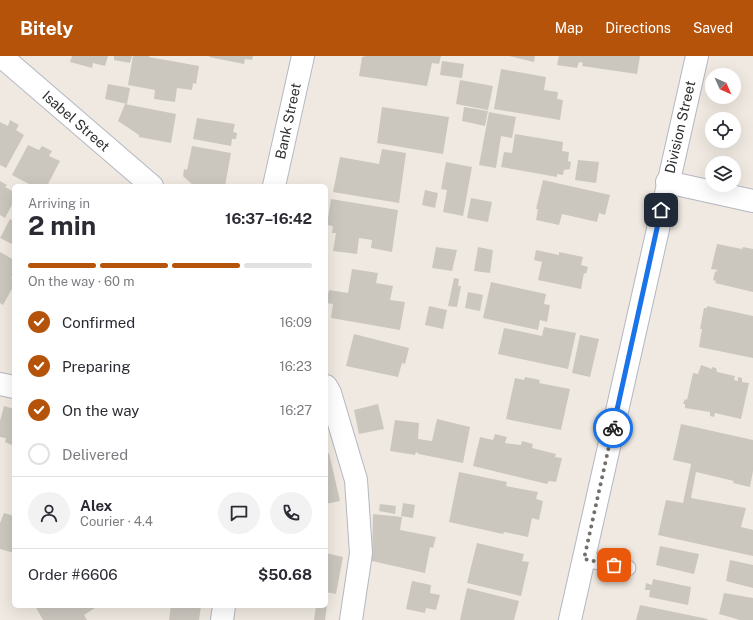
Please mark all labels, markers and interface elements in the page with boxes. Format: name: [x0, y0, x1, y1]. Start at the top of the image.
text: Bitely: [20, 17, 73, 39]
text: Map: [555, 20, 583, 36]
text: Directions: [605, 20, 671, 36]
text: Saved: [693, 20, 733, 36]
north arrow: [705, 68, 741, 104]
map controls: [705, 68, 741, 192]
street label: Division Street: [662, 79, 698, 175]
street label: Bank Street: [272, 81, 304, 161]
street label: Isabel Street: [39, 88, 113, 154]
button: locate: [705, 112, 741, 148]
button: layers: [705, 156, 741, 192]
pin: [644, 193, 678, 227]
text: Arriving in: [28, 196, 90, 211]
icon: home: [650, 199, 672, 221]
text: 2 min: [28, 210, 96, 241]
text: 16:37–16:42: [225, 210, 312, 227]
text: On the way · 60 m: [28, 274, 134, 289]
icon: check: [28, 311, 50, 333]
text: Confirmed: [62, 314, 135, 331]
text: 16:09: [280, 315, 312, 330]
icon: check: [28, 355, 50, 377]
text: Preparing: [62, 358, 131, 375]
text: 16:23: [279, 359, 312, 374]
icon: check: [28, 399, 50, 421]
text: On the way: [62, 402, 139, 419]
text: 16:27: [280, 403, 312, 418]
courier: [593, 408, 633, 448]
icon: bike: [602, 417, 624, 439]
text: Delivered: [62, 446, 128, 463]
button: person: [28, 492, 70, 534]
button: chat: [218, 492, 260, 534]
button: phone: [270, 492, 312, 534]
text: Alex: [80, 497, 112, 514]
text: Courier · 4.4: [80, 514, 153, 529]
pin: [597, 548, 631, 582]
icon: bag: [603, 554, 625, 576]
text: Order #6606: [28, 566, 118, 583]
text: $50.68: [258, 566, 312, 583]

